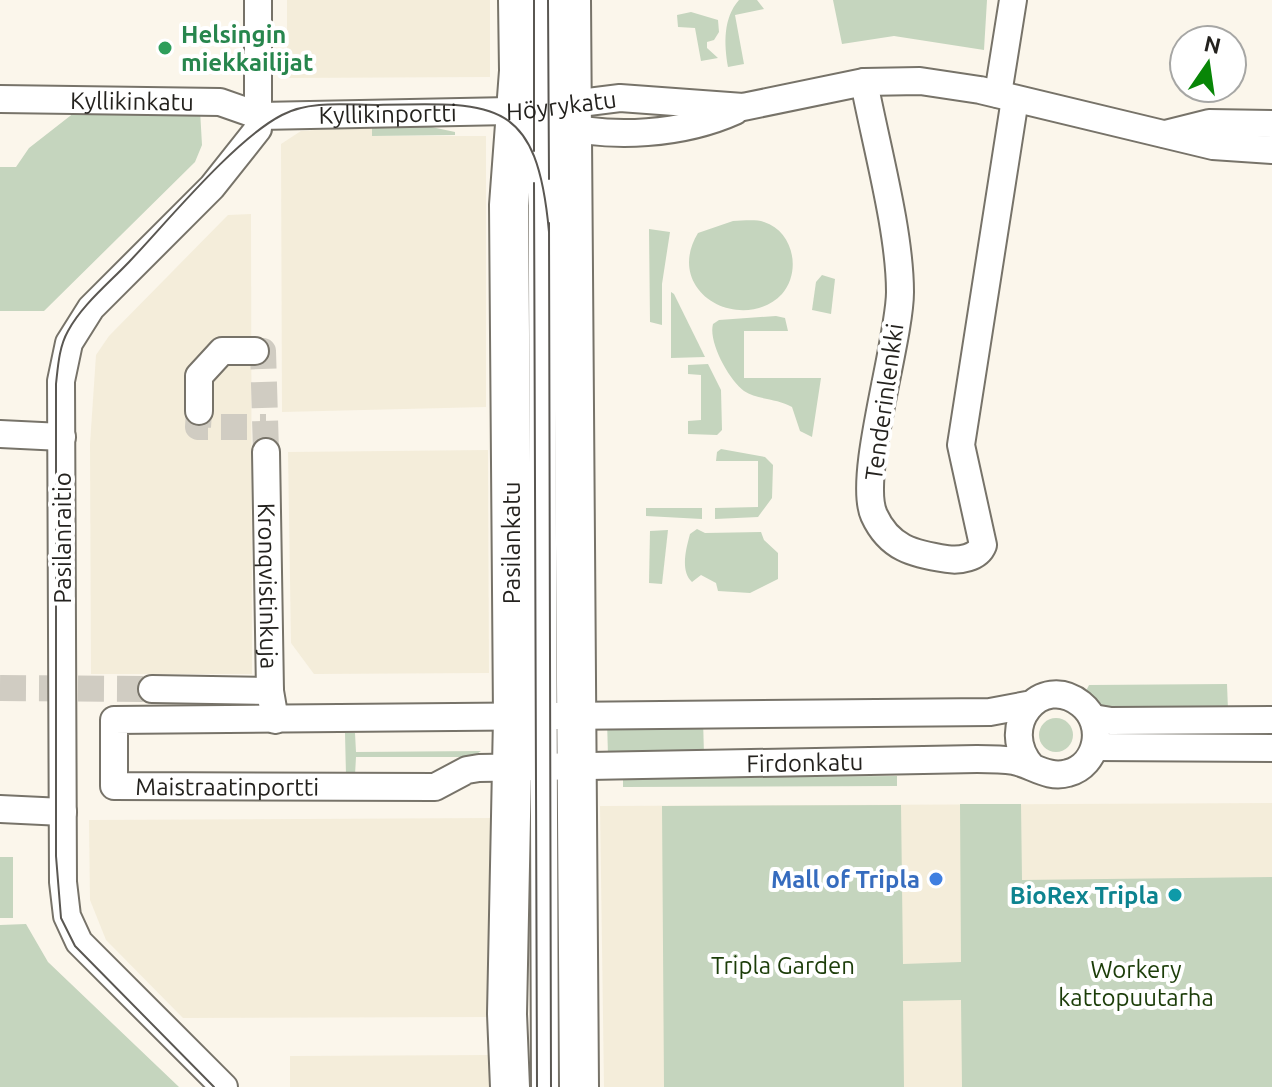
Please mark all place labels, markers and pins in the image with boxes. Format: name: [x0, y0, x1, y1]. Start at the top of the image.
place label: Helsingin miekkailijat: [181, 21, 313, 76]
marker: Helsingin miekkailijat: [156, 39, 174, 57]
place label: Mall of Tripla: [771, 866, 920, 893]
marker: Mall of Tripla: [927, 870, 945, 888]
place label: BioRex Tripla: [1010, 882, 1159, 909]
marker: BioRex Tripla: [1166, 886, 1184, 904]

